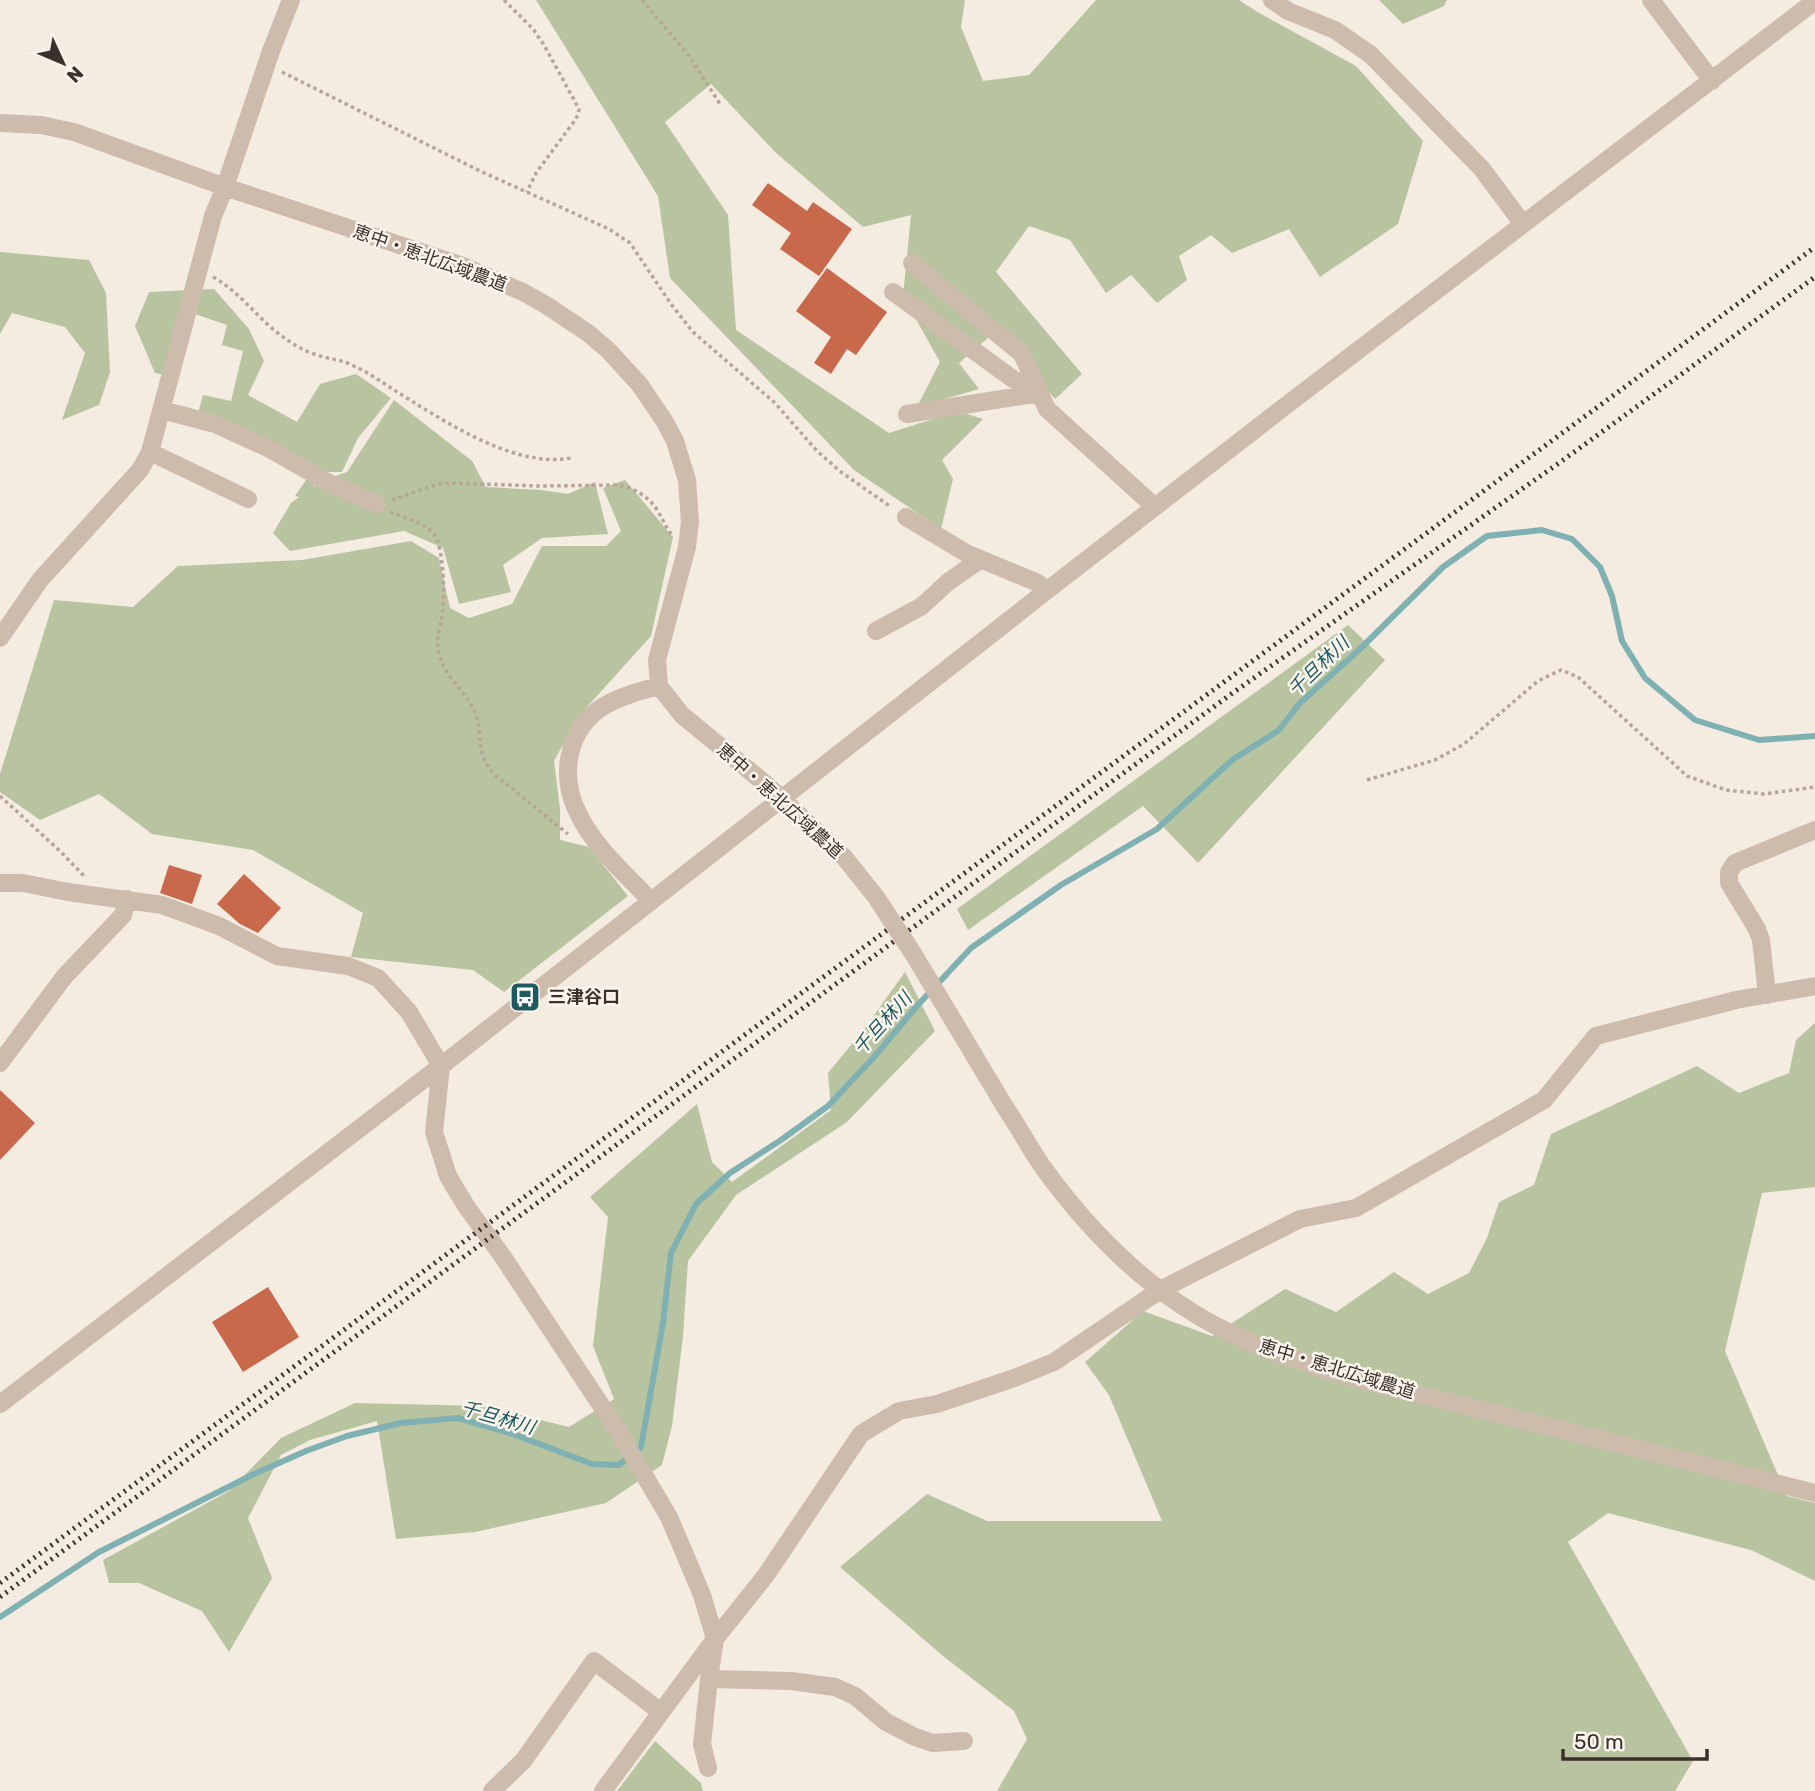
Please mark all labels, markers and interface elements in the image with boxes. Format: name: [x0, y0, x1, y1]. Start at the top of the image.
north arrow: [28, 28, 98, 98]
text: N: [62, 62, 88, 87]
street label: 恵中・恵北広域農道: [350, 220, 510, 296]
water label: 千旦林川: [1283, 630, 1355, 701]
street label: 恵中・恵北広域農道: [712, 739, 848, 863]
bus stop icon: 三津谷口: [508, 980, 542, 1014]
place label: 三津谷口: [548, 986, 620, 1008]
water label: 千旦林川: [848, 986, 918, 1059]
street label: 恵中・恵北広域農道: [1256, 1335, 1418, 1403]
water label: 千旦林川: [458, 1396, 539, 1440]
scale bar: [1563, 1718, 1706, 1762]
text: 50 m: [1574, 1729, 1624, 1754]

